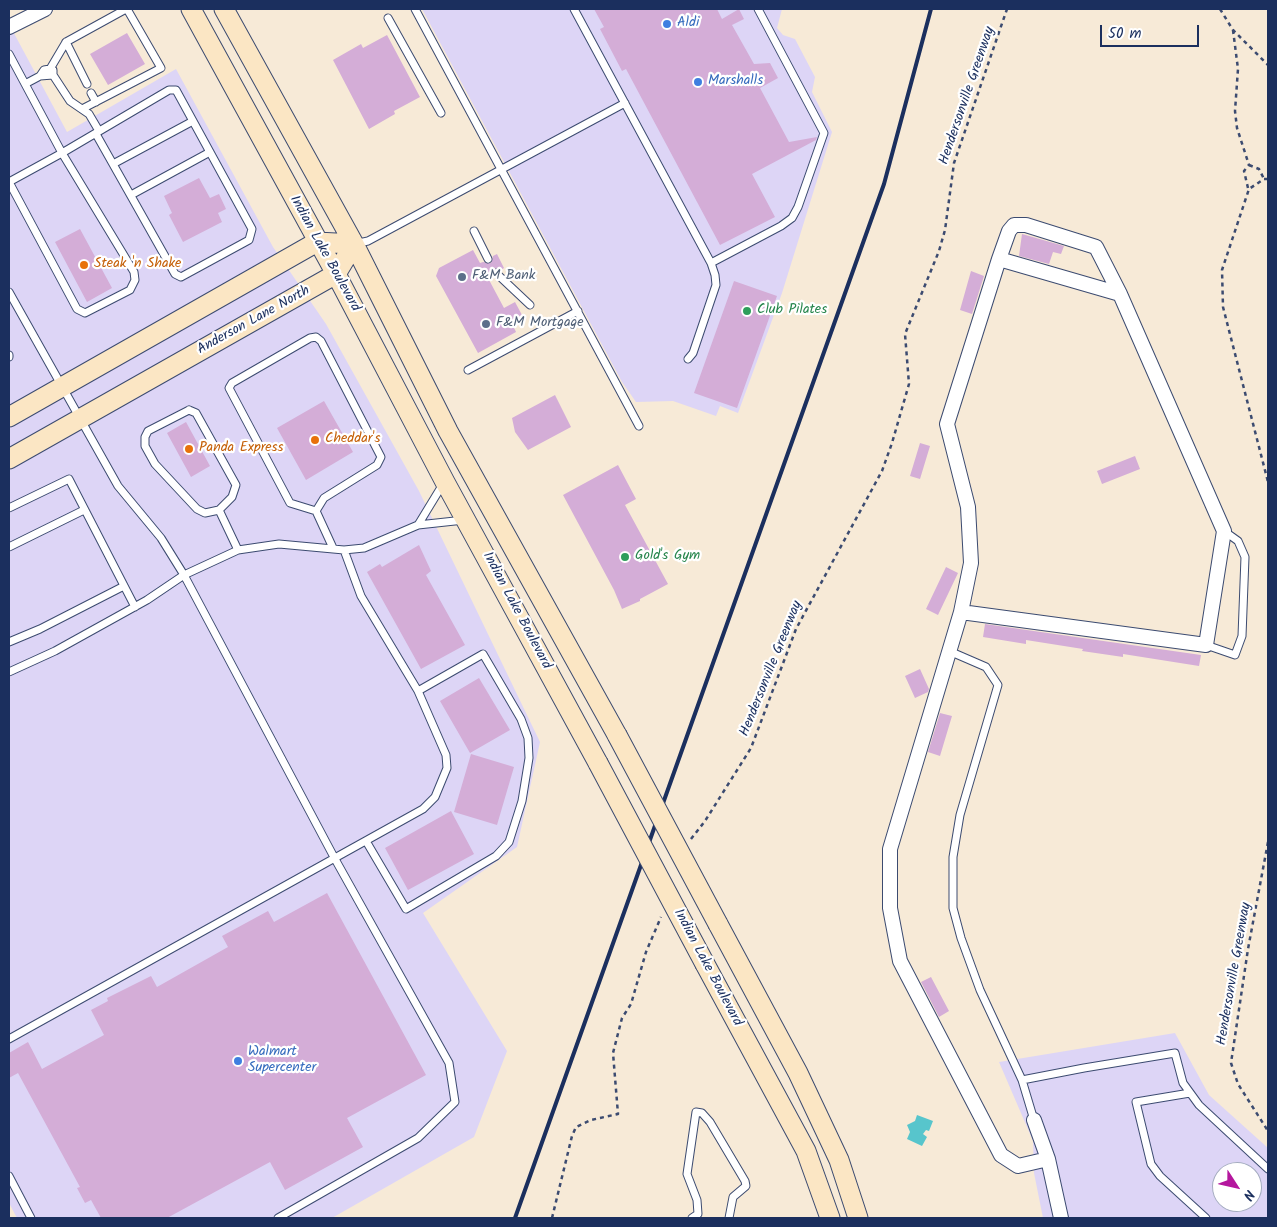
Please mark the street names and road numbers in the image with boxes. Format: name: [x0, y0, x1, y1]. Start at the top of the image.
street label: Hendersonville Greenway: [937, 25, 999, 167]
street label: Indian Lake Boulevard: [285, 193, 363, 315]
street label: Anderson Lane North: [195, 283, 313, 359]
street label: Indian Lake Boulevard: [478, 550, 554, 672]
street label: Hendersonville Greenway: [737, 599, 807, 739]
street label: Hendersonville Greenway: [1214, 901, 1256, 1047]
street label: Indian Lake Boulevard: [669, 907, 745, 1029]

